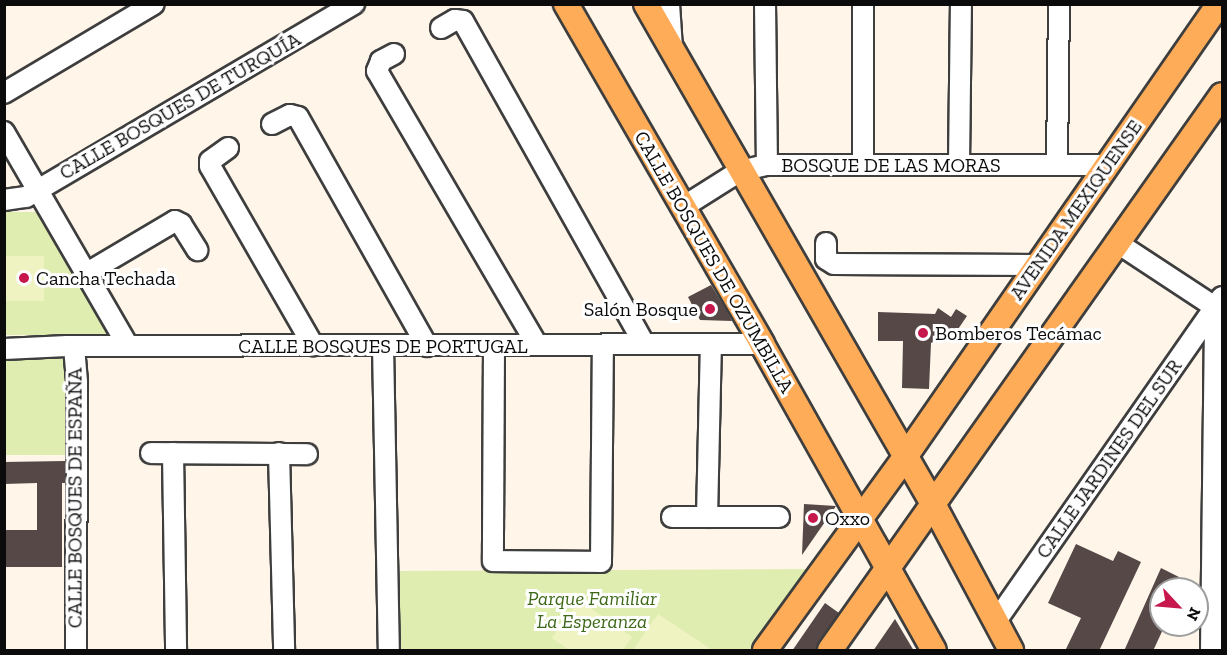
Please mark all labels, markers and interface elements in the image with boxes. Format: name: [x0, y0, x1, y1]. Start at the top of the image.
street label: CALLE BOSQUES DE TURQUÍA: [55, 27, 305, 185]
street label: AVENIDA MEXIQUENSE: [1005, 115, 1147, 305]
street label: CALLE BOSQUES DE OZUMBILLA: [629, 127, 799, 397]
street label: BOSQUE DE LAS MORAS: [781, 153, 1001, 177]
place label: Cancha Techada: [36, 266, 176, 290]
marker: Cancha Techada: [17, 271, 31, 285]
place label: Salón Bosque: [584, 297, 698, 321]
marker: Salón Bosque: [703, 302, 717, 316]
place label: Bomberos Tecámac: [935, 321, 1102, 345]
marker: Bomberos Tecámac: [916, 326, 930, 340]
street label: CALLE BOSQUES DE PORTUGAL: [238, 334, 528, 358]
street label: CALLE JARDINES DEL SUR: [1031, 355, 1187, 563]
street label: CALLE BOSQUES DE ESPAÑA: [63, 368, 87, 628]
place label: Oxxo: [825, 506, 870, 530]
marker: Oxxo: [806, 511, 820, 525]
north arrow: [1149, 577, 1209, 637]
park label: Parque Familiar La Esperanza: [527, 587, 657, 634]
text: N: [1183, 605, 1205, 624]

